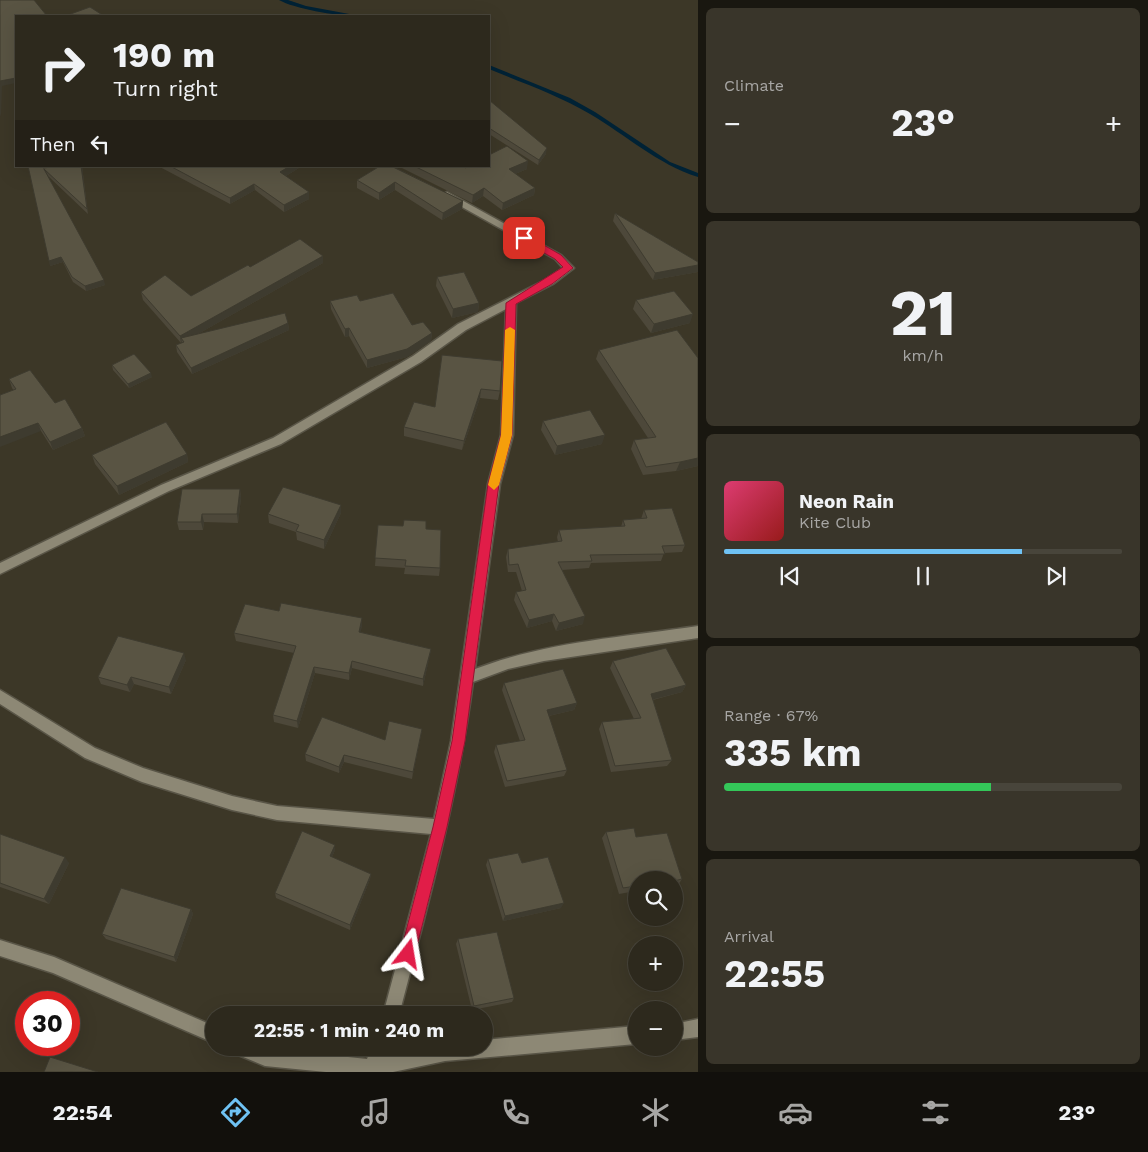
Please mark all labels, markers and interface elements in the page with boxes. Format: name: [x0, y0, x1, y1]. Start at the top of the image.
text: 190 m: [113, 34, 215, 76]
icon: right: [30, 35, 95, 100]
text: Turn right: [113, 76, 218, 101]
text: Climate: [724, 76, 784, 95]
text: 23°: [891, 101, 955, 145]
text: −: [724, 107, 741, 140]
text: +: [1105, 107, 1122, 140]
icon: left: [86, 130, 114, 158]
text: Then: [30, 133, 76, 156]
pin: [503, 217, 545, 259]
icon: arrive: [510, 224, 538, 252]
text: 21: [890, 275, 956, 351]
text: km/h: [902, 346, 944, 365]
text: Neon Rain: [799, 490, 894, 513]
text: Kite Club: [799, 513, 871, 532]
icon: previous: [776, 562, 804, 590]
icon: pause: [909, 562, 937, 590]
icon: next: [1042, 562, 1070, 590]
text: Range · 67%: [724, 706, 818, 725]
text: 335 km: [724, 731, 861, 775]
map controls: [628, 871, 683, 1056]
button: search: [628, 871, 683, 926]
position arrow: [381, 927, 433, 979]
text: Arrival: [724, 927, 774, 946]
button: +: [628, 936, 683, 991]
text: 22:55: [724, 952, 825, 996]
speed limit sign: 30: [15, 991, 80, 1056]
button: −: [628, 1001, 683, 1056]
text: 22:55 · 1 min · 240 m: [254, 1019, 444, 1042]
icon: directions: [218, 1095, 253, 1130]
icon: music: [358, 1095, 393, 1130]
icon: phone: [498, 1095, 533, 1130]
icon: climate: [638, 1095, 673, 1130]
icon: car: [778, 1095, 813, 1130]
icon: filters: [918, 1095, 953, 1130]
text: 22:54: [53, 1100, 112, 1125]
text: 23°: [1058, 1100, 1095, 1125]

